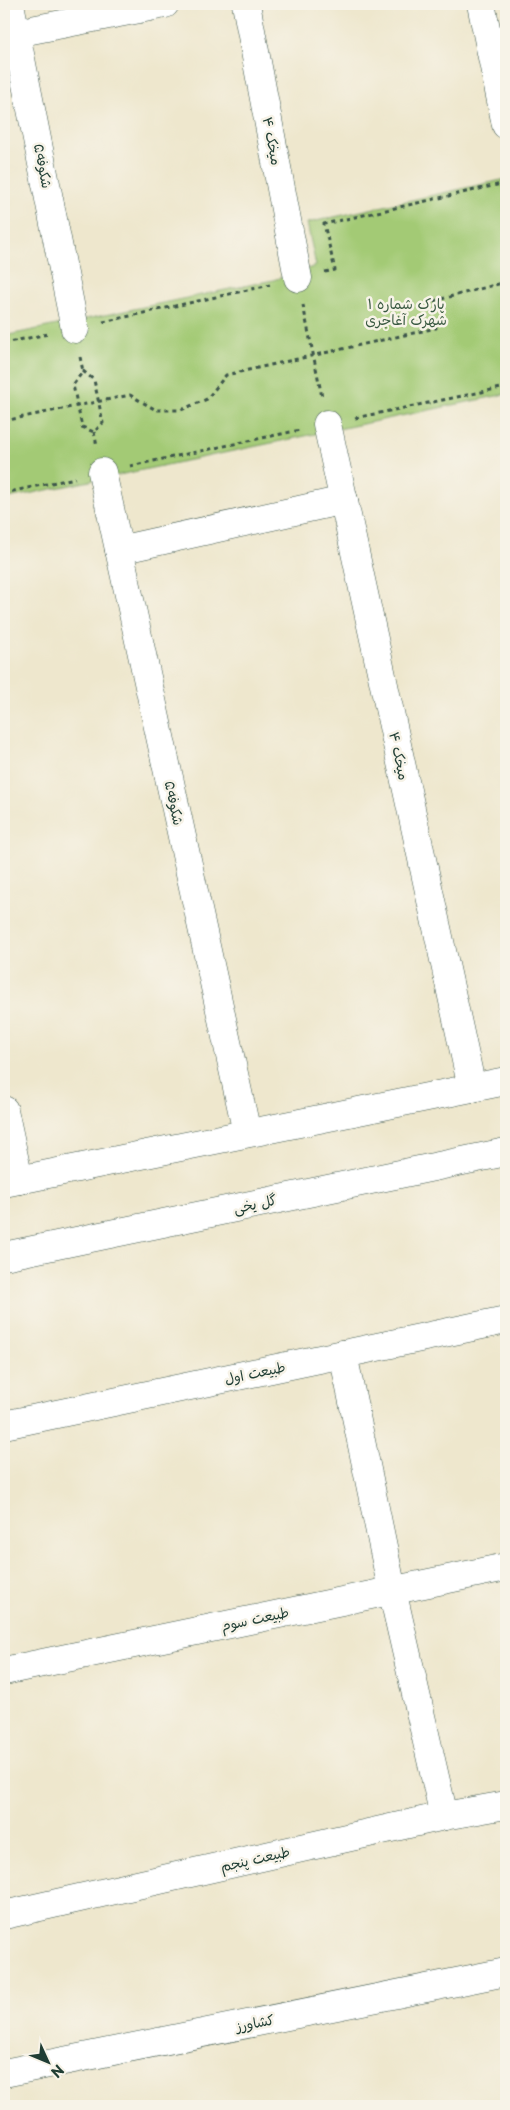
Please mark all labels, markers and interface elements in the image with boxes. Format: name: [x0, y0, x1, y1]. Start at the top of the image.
street label: میخک ۴: [258, 115, 287, 167]
street label: شکوفه۵: [29, 142, 58, 190]
park label: پارک شماره ۱ شهرک آغاجری: [365, 293, 447, 330]
street label: میخک ۴: [384, 730, 415, 782]
street label: شکوفه۵: [160, 779, 189, 827]
street label: گل یخی: [231, 1189, 278, 1218]
street label: طبیعت اول: [222, 1356, 287, 1389]
street label: طبیعت سوم: [219, 1601, 291, 1638]
street label: طبیعت پنجم: [218, 1840, 292, 1878]
street label: کشاورز: [233, 2009, 276, 2037]
north arrow: [22, 2038, 72, 2088]
text: N: [46, 2060, 69, 2083]

